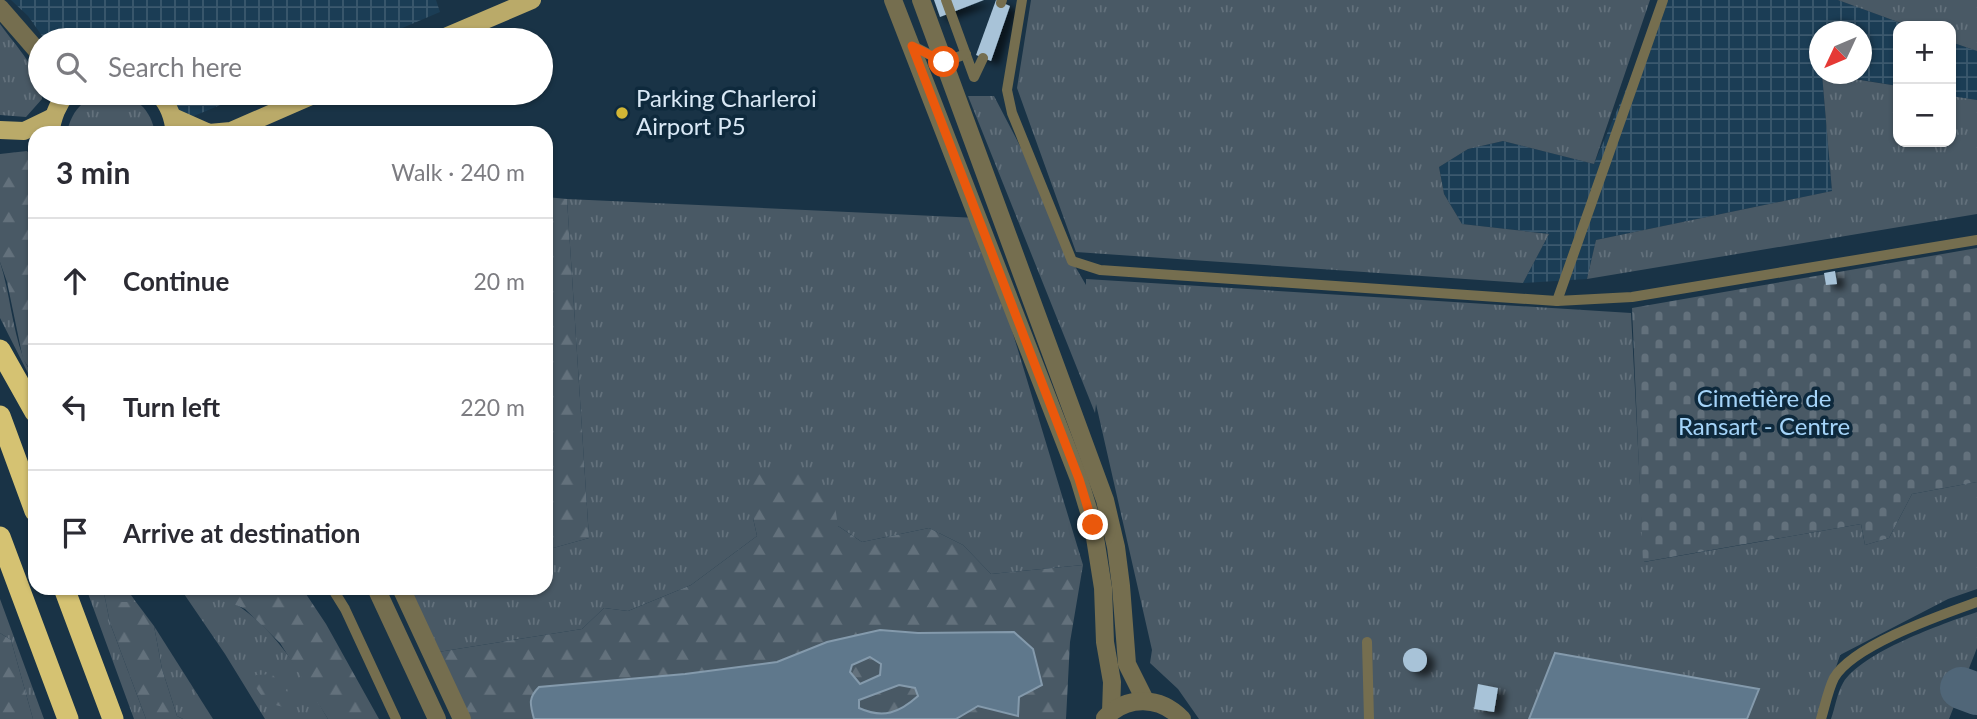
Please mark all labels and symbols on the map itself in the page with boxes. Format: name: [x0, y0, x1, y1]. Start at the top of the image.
north arrow: [1809, 21, 1872, 84]
route start: [928, 46, 959, 77]
place label: Parking Charleroi Airport P5: [636, 83, 817, 140]
marker: Parking Charleroi Airport P5: [614, 105, 630, 121]
park label: Cimetière de Ransart - Centre: [1678, 383, 1850, 440]
route end: [1077, 509, 1108, 540]

